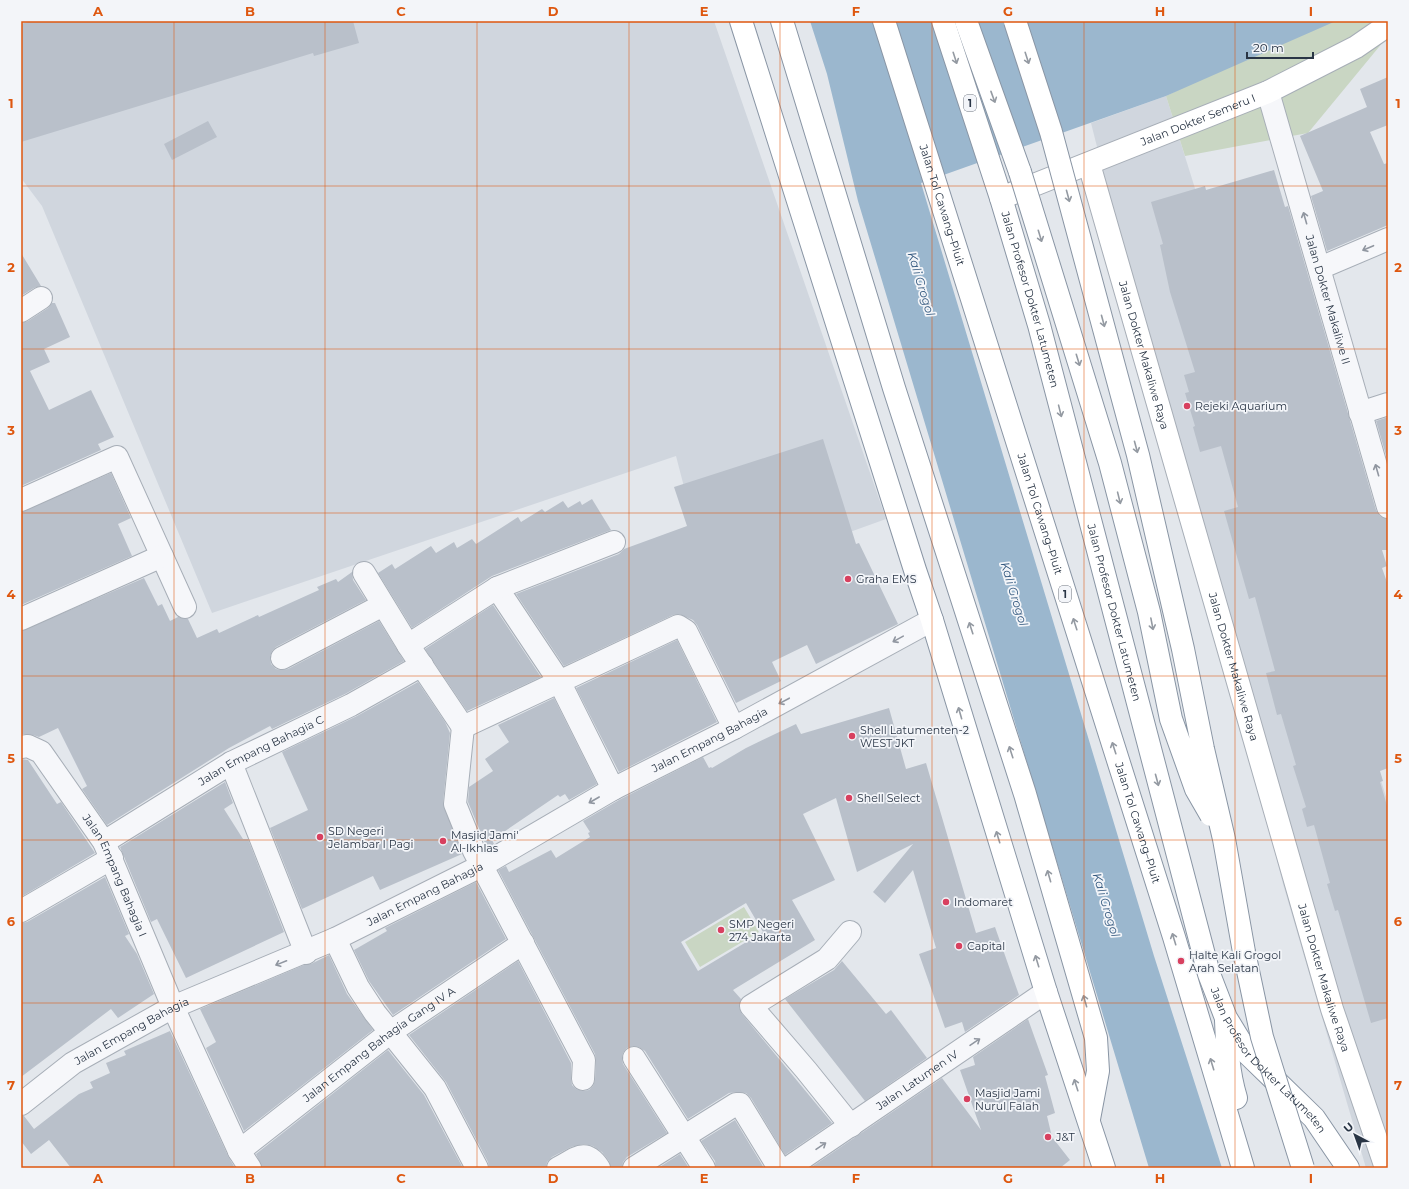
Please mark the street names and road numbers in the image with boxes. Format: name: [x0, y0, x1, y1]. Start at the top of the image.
street label: Jalan Dokter Semeru I: [1138, 91, 1258, 149]
road number: 1: [964, 95, 976, 111]
street label: Jalan Tol Cawang–Pluit: [916, 142, 968, 268]
street label: Jalan Profesor Dokter Latumeten: [998, 209, 1062, 389]
street label: Jalan Dokter Makaliwe II: [1302, 232, 1353, 366]
street label: Jalan Dokter Makaliwe Raya: [1116, 278, 1172, 431]
street label: Jalan Tol Cawang–Pluit: [1014, 451, 1066, 577]
street label: Jalan Profesor Dokter Latumeten: [1084, 521, 1144, 703]
road number: 1: [1059, 586, 1071, 602]
street label: Jalan Dokter Makaliwe Raya: [1205, 590, 1262, 743]
street label: Jalan Empang Bahagia: [648, 704, 770, 776]
street label: Jalan Empang Bahagia C: [195, 712, 326, 789]
street label: Jalan Tol Cawang–Pluit: [1112, 759, 1164, 886]
street label: Jalan Empang Bahagia I: [79, 810, 150, 939]
street label: Jalan Empang Bahagia: [363, 859, 485, 929]
street label: Jalan Dokter Makaliwe Raya: [1295, 901, 1353, 1054]
street label: Jalan Empang Bahagia Gang IV A: [299, 984, 458, 1106]
street label: Jalan Profesor Dokter Latumeten: [1207, 984, 1329, 1136]
street label: Jalan Empang Bahagia: [71, 994, 191, 1068]
street label: Jalan Latumen IV: [872, 1047, 961, 1114]

